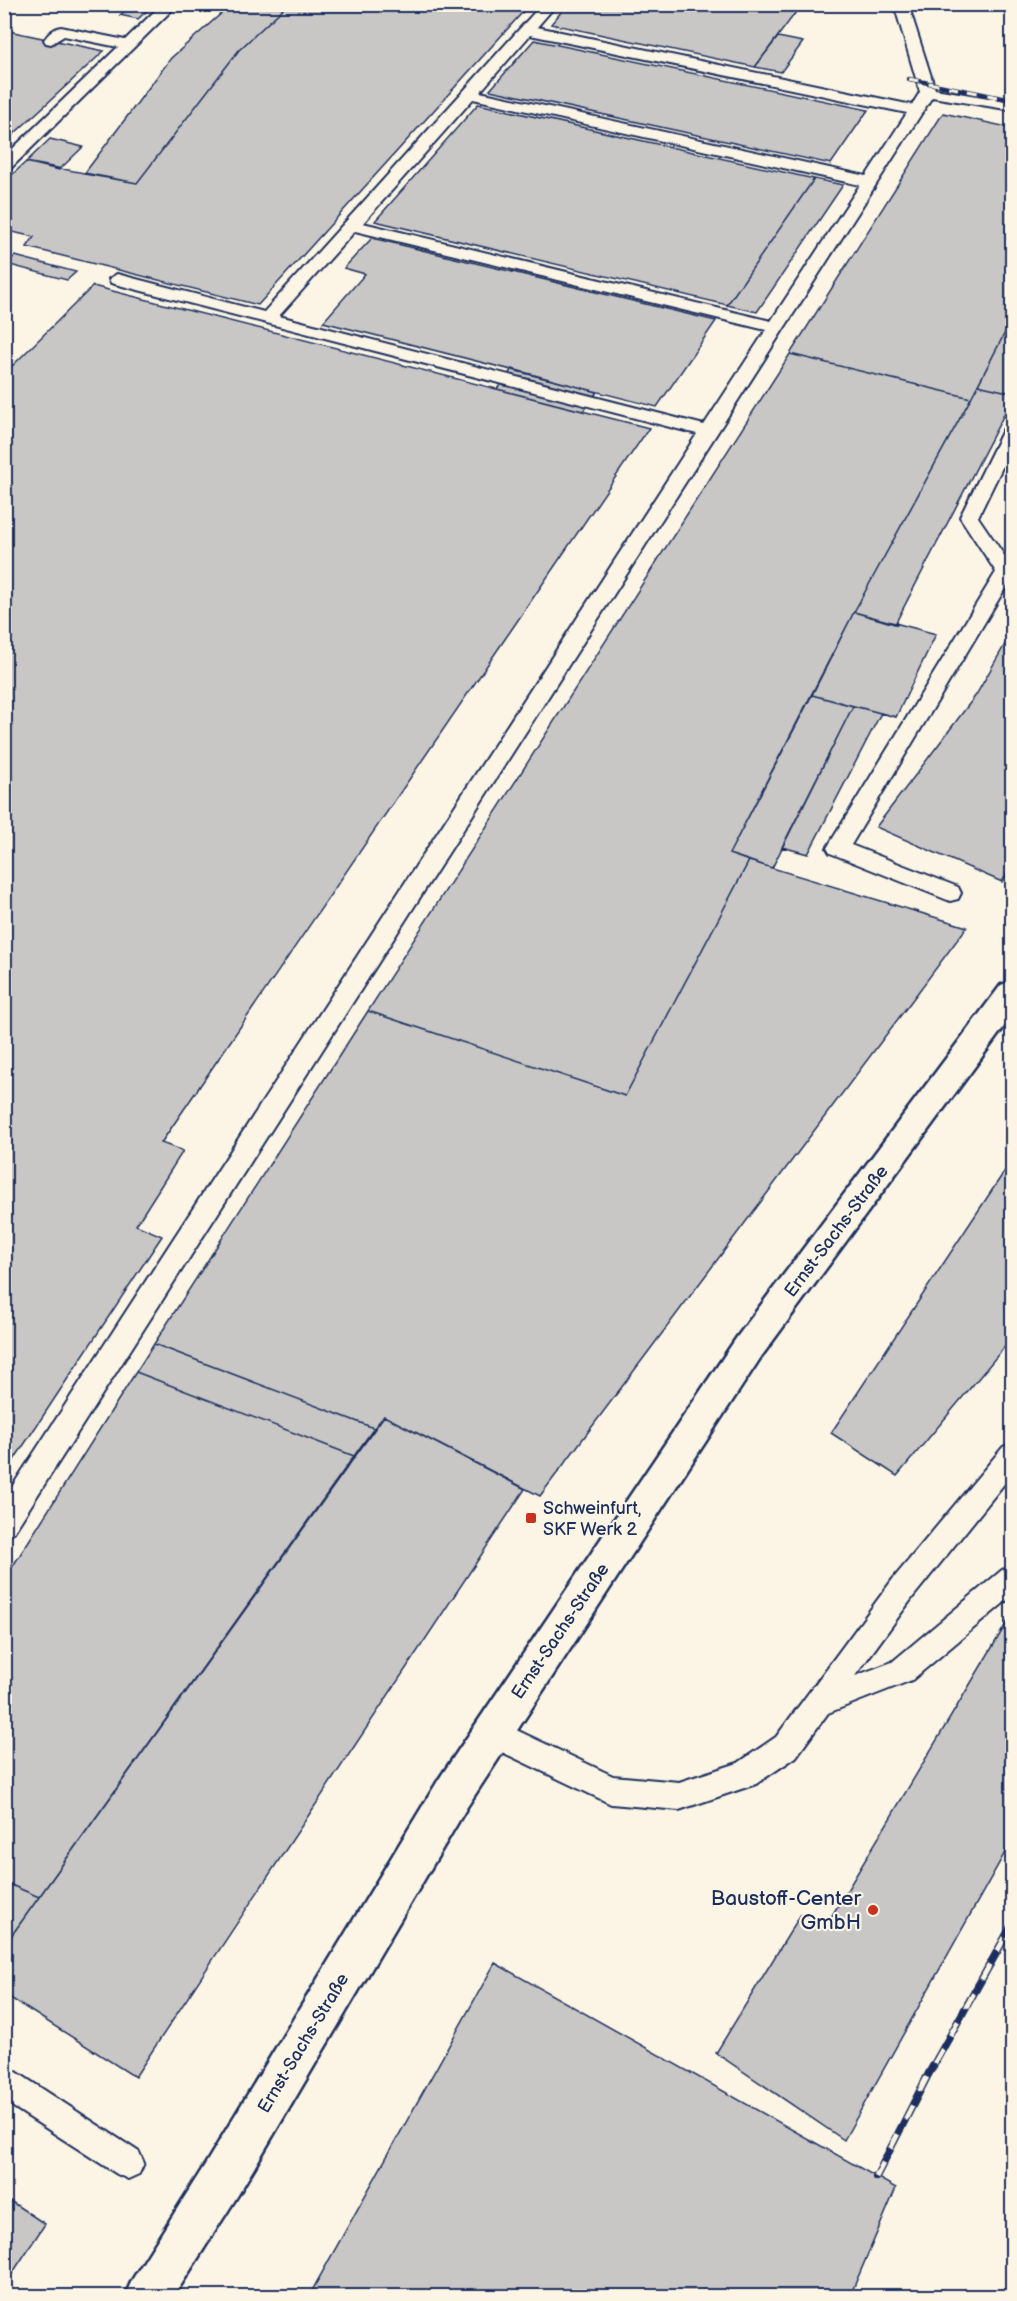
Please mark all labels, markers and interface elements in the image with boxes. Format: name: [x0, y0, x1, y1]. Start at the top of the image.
street label: Ernst-Sachs-Straße: [780, 1161, 893, 1301]
place label: Schweinfurt, SKF Werk 2: [543, 1498, 641, 1540]
marker: Schweinfurt, SKF Werk 2: [524, 1511, 538, 1525]
street label: Ernst-Sachs-Straße: [507, 1559, 614, 1703]
place label: Baustoff-Center GmbH: [711, 1886, 861, 1935]
marker: Baustoff-Center GmbH: [866, 1903, 880, 1917]
street label: Ernst-Sachs-Straße: [253, 1969, 354, 2117]

